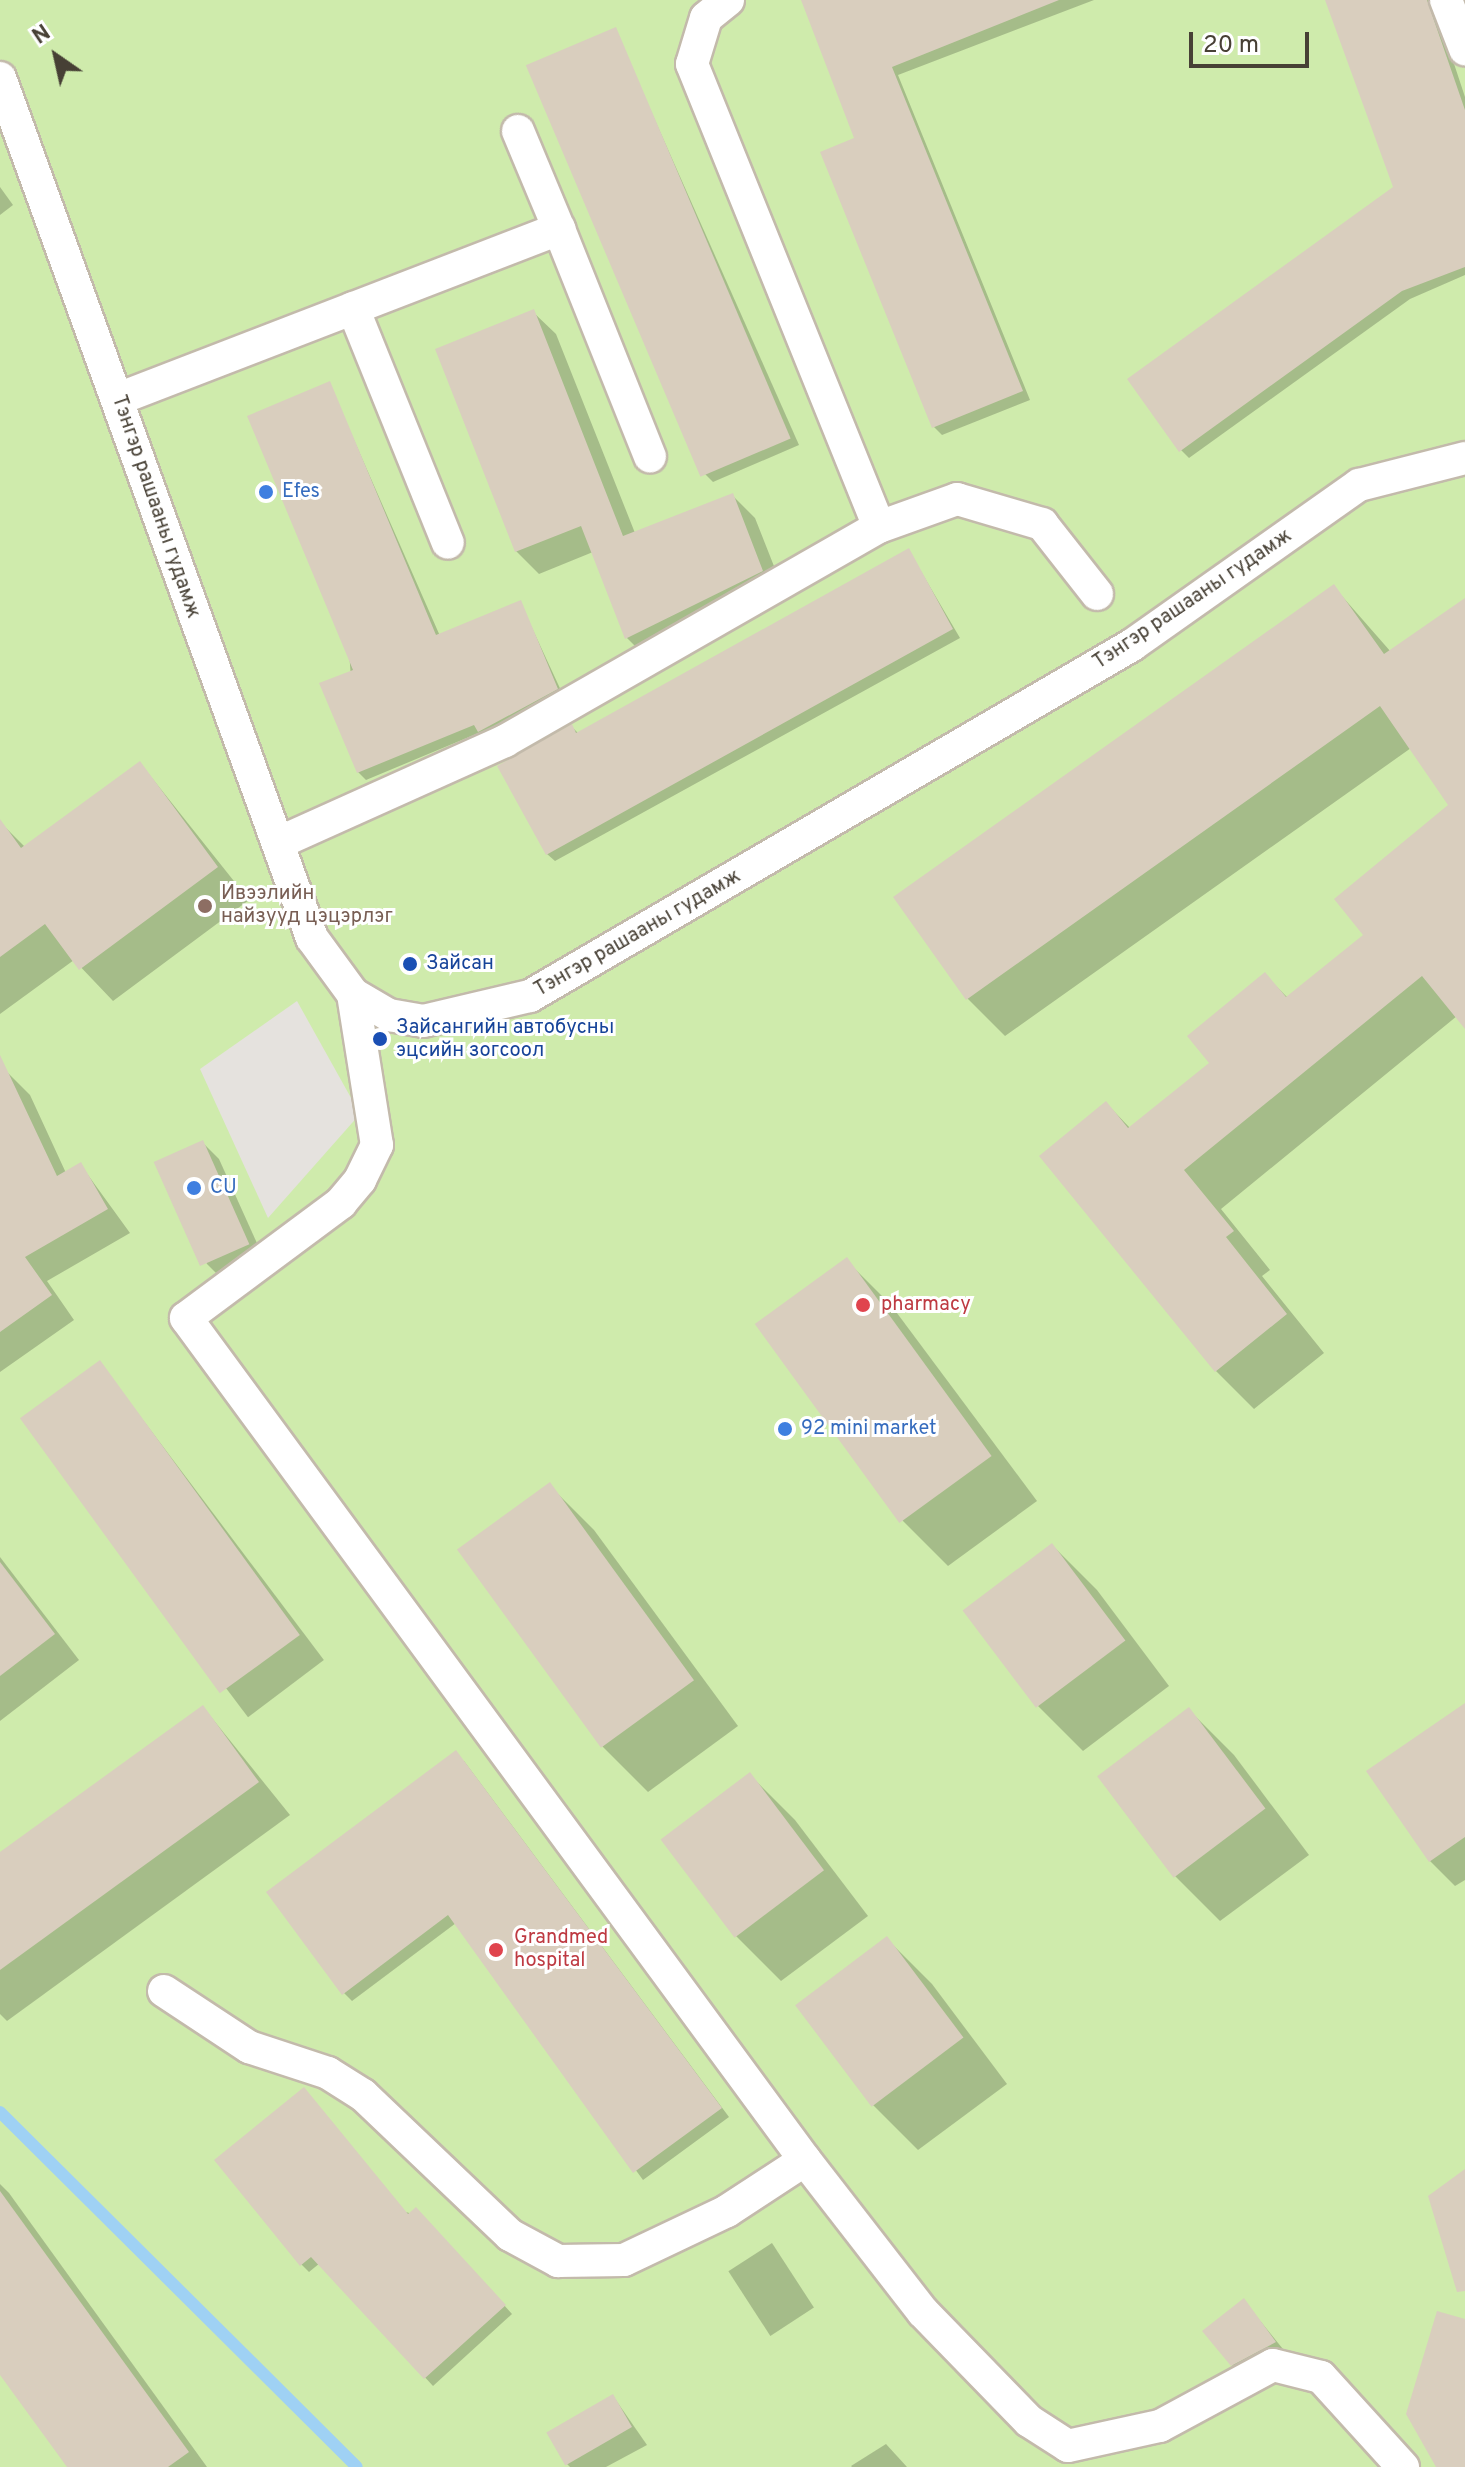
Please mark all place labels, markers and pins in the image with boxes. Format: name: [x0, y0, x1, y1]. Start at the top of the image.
place label: Efes: [282, 480, 320, 504]
marker: Efes: [257, 483, 275, 501]
place label: Ивээлийн найзууд цэцэрлэг: [221, 882, 393, 929]
marker: Ивээлийн найзууд цэцэрлэг: [196, 897, 214, 915]
place label: Зайсан: [426, 952, 494, 976]
marker: Зайсан: [401, 955, 419, 973]
place label: Зайсангийн автобусны эцсийн зогсоол: [396, 1016, 614, 1063]
marker: Зайсангийн автобусны эцсийн зогсоол: [371, 1030, 389, 1048]
place label: CU: [210, 1176, 237, 1200]
marker: CU: [185, 1179, 203, 1197]
place label: pharmacy: [881, 1293, 971, 1317]
marker: pharmacy: [852, 1294, 874, 1316]
place label: 92 mini market: [801, 1417, 937, 1441]
marker: 92 mini market: [776, 1420, 794, 1438]
place label: Grandmed hospital: [514, 1926, 608, 1973]
marker: Grandmed hospital: [485, 1939, 507, 1961]

